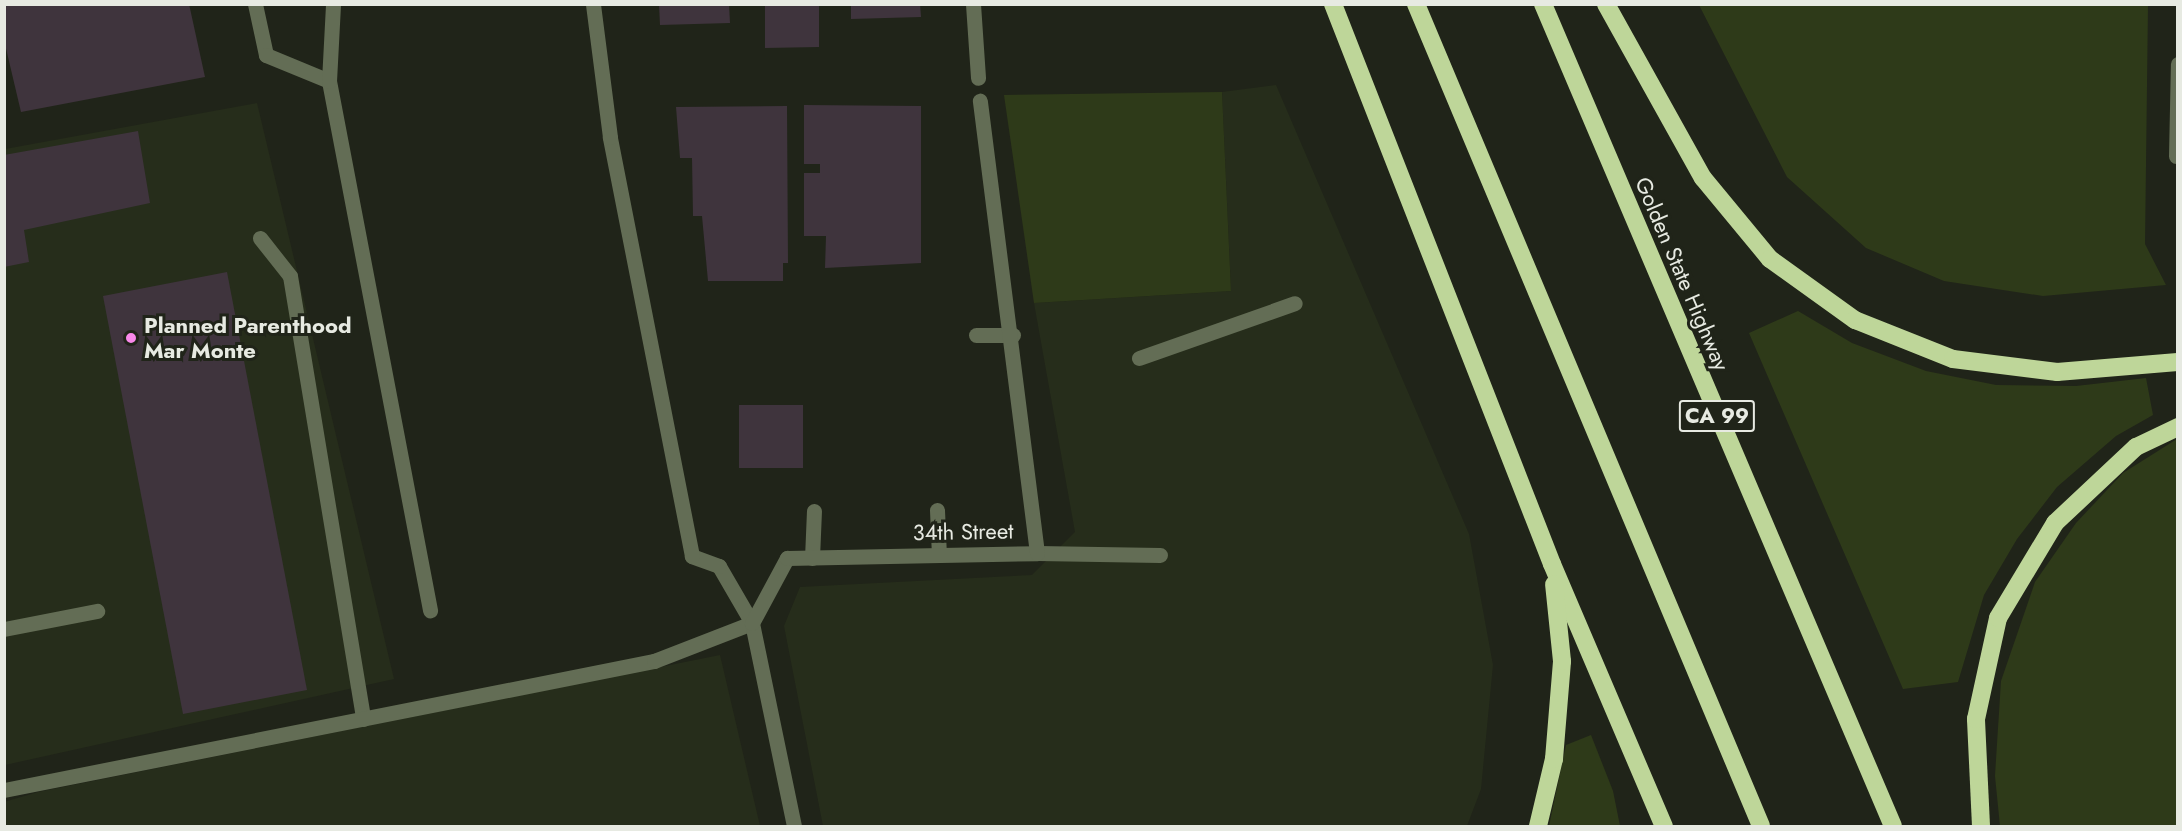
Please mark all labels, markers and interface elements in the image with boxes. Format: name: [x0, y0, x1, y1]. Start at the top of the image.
street label: Golden State Highway: [1629, 173, 1735, 375]
place label: Planned Parenthood Mar Monte: [144, 312, 352, 364]
marker: Planned Parenthood Mar Monte: [122, 329, 140, 347]
road number: CA 99: [1678, 398, 1756, 434]
street label: 34th Street: [912, 518, 1014, 546]

